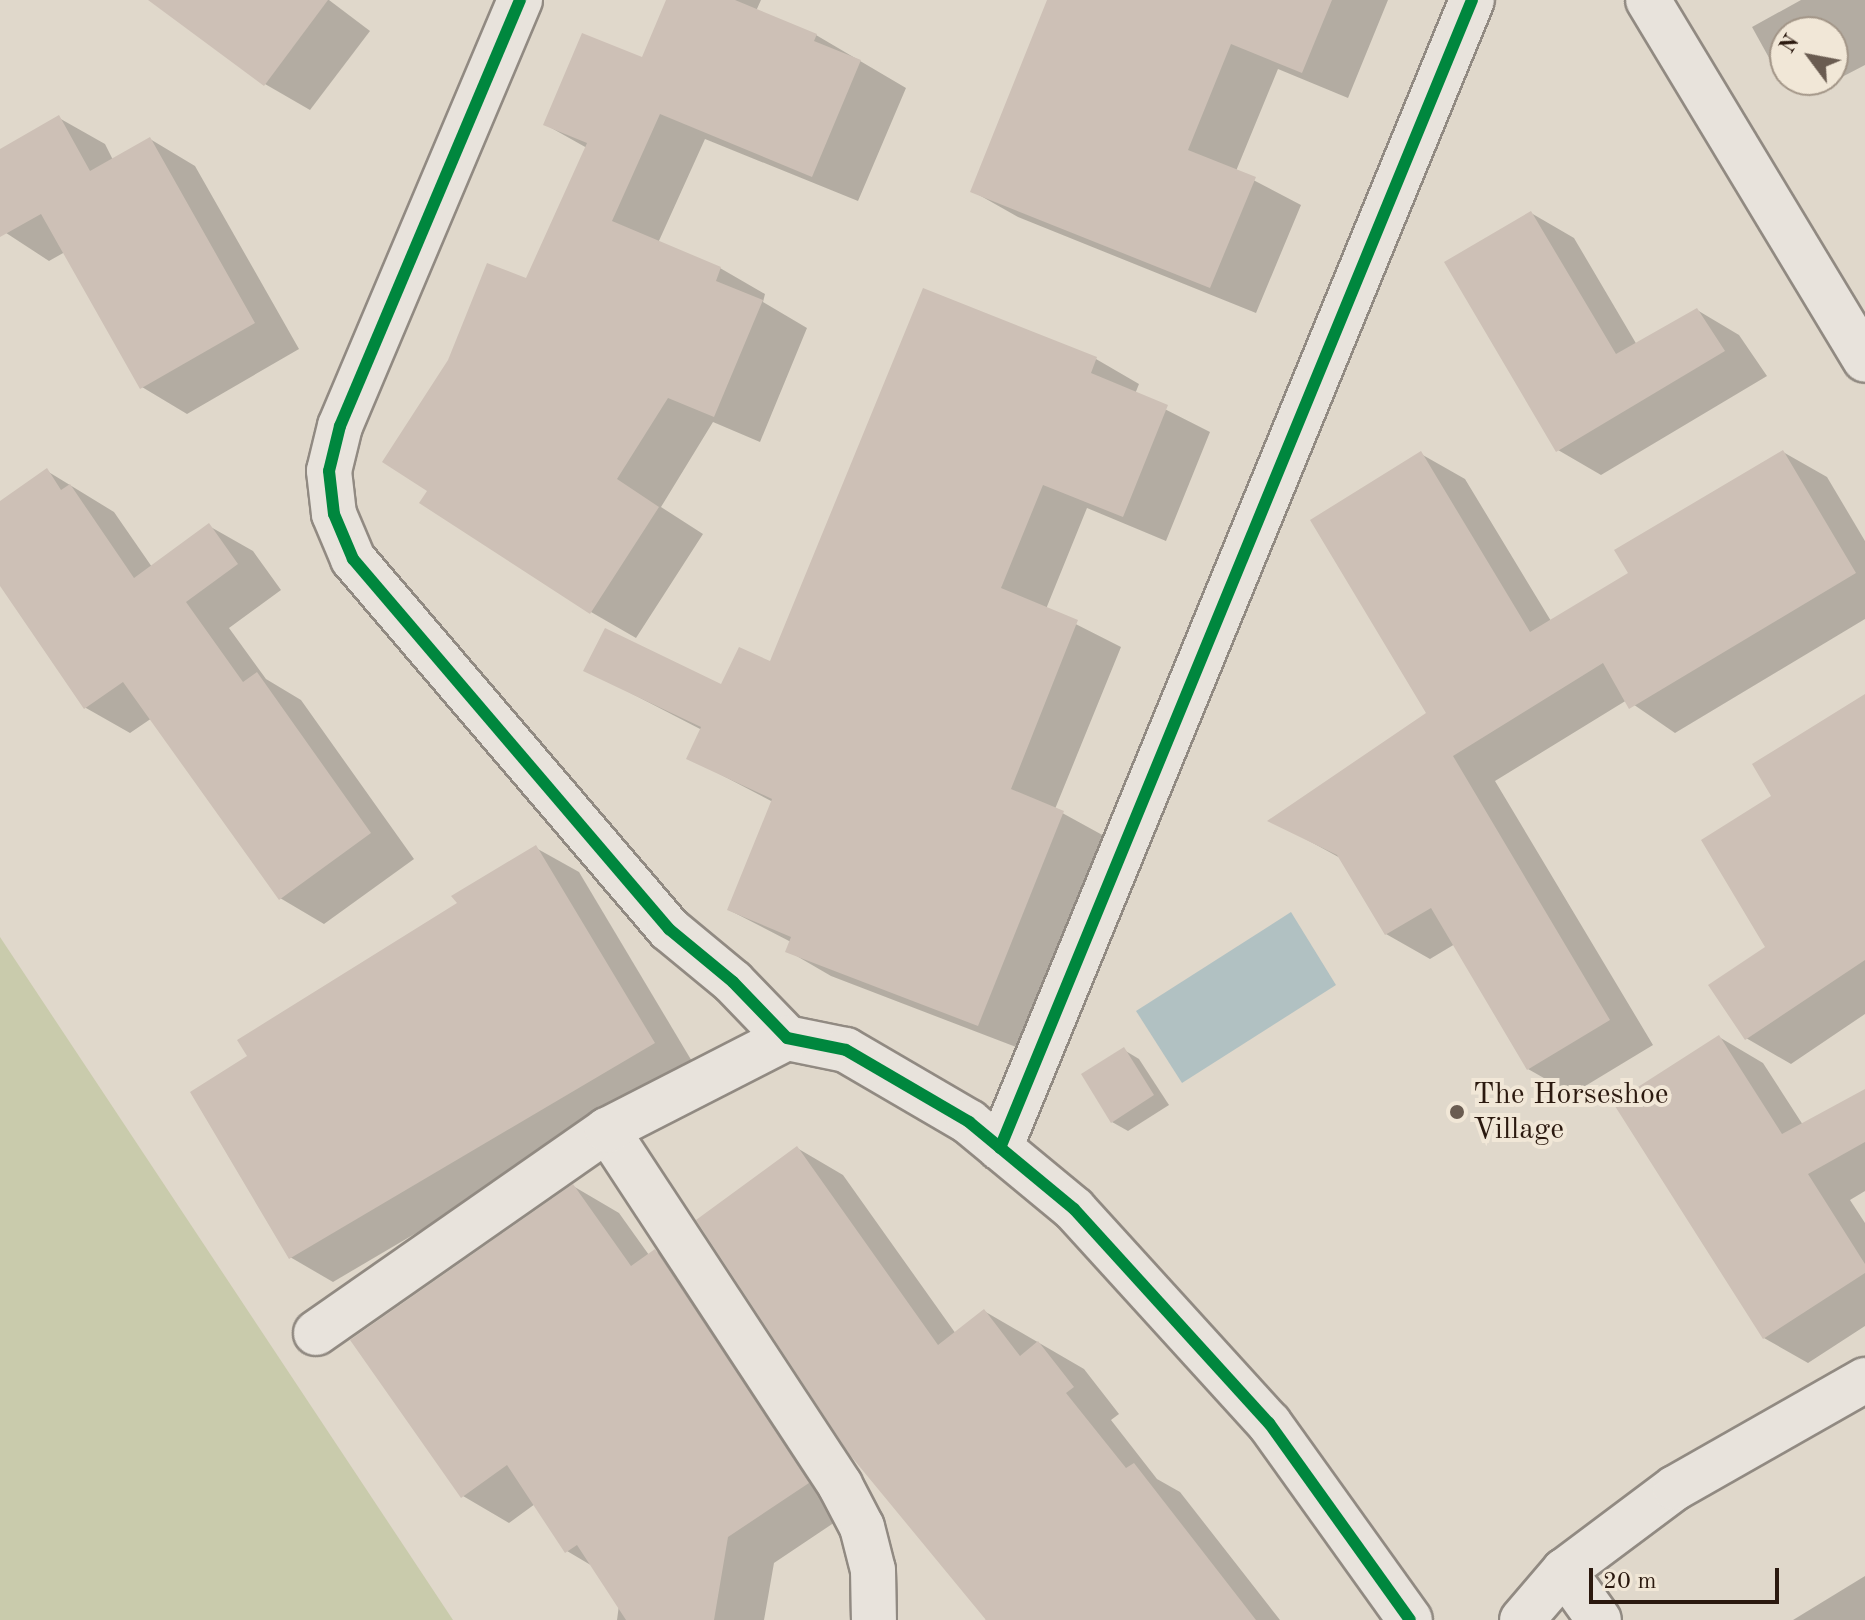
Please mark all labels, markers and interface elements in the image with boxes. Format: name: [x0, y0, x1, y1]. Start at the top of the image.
north arrow: [1769, 16, 1849, 96]
text: N: [1777, 31, 1804, 57]
place label: The Horseshoe Village: [1473, 1077, 1669, 1148]
marker: The Horseshoe Village: [1448, 1103, 1466, 1121]
scale bar: [1593, 1552, 1783, 1602]
text: 20 m: [1603, 1570, 1657, 1594]

